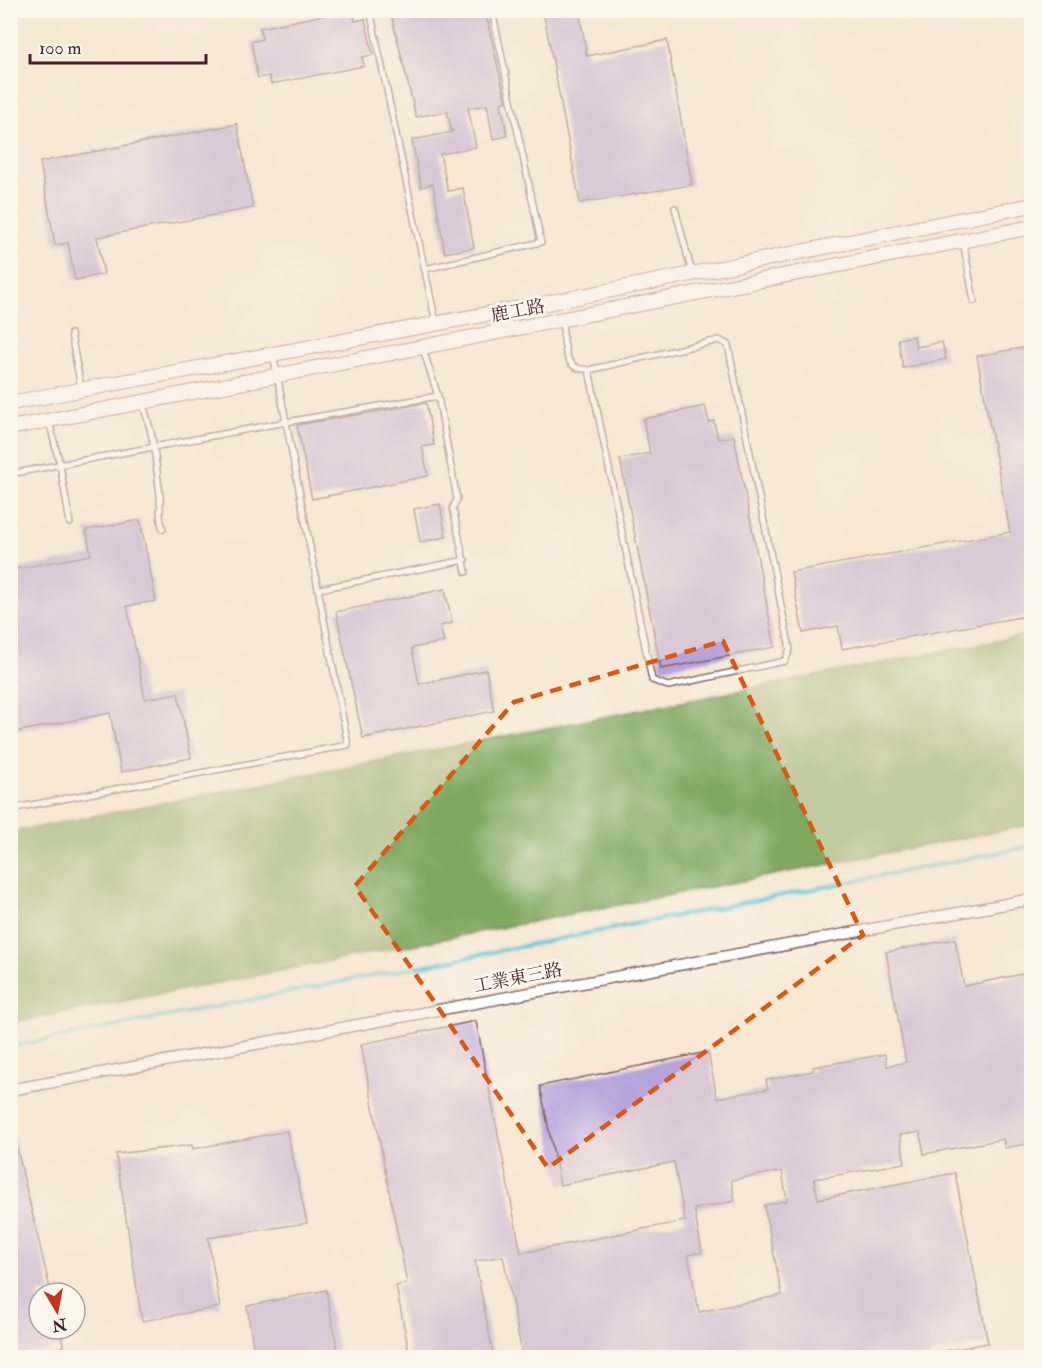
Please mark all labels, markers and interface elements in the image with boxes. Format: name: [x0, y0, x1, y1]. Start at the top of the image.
scale bar: [30, 27, 206, 65]
text: 100 m: [39, 37, 82, 60]
street label: 鹿工路: [489, 295, 547, 327]
street label: 工業東三路: [472, 958, 564, 998]
north arrow: [27, 1281, 87, 1341]
text: N: [50, 1314, 69, 1336]

